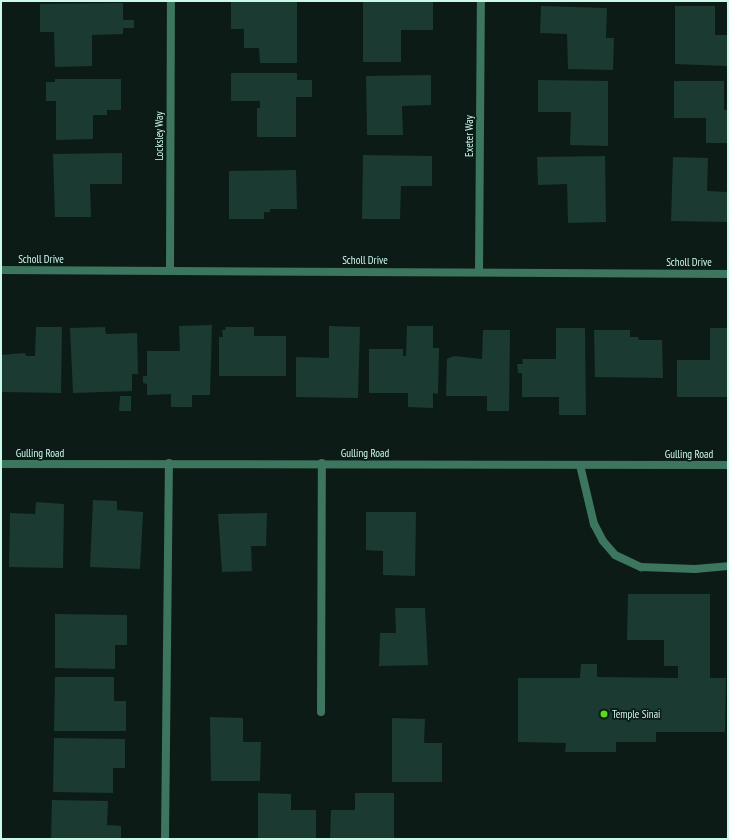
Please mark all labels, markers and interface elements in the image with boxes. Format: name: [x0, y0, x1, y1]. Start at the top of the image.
street label: Locksley Way: [152, 111, 166, 161]
street label: Exeter Way: [462, 115, 476, 157]
street label: Scholl Drive: [18, 252, 64, 266]
street label: Scholl Drive: [342, 253, 388, 267]
street label: Scholl Drive: [666, 255, 712, 269]
street label: Gulling Road: [16, 446, 64, 460]
street label: Gulling Road: [341, 446, 389, 460]
street label: Gulling Road: [665, 447, 713, 461]
place label: Temple Sinai: [612, 707, 660, 721]
marker: Temple Sinai: [599, 709, 609, 719]

